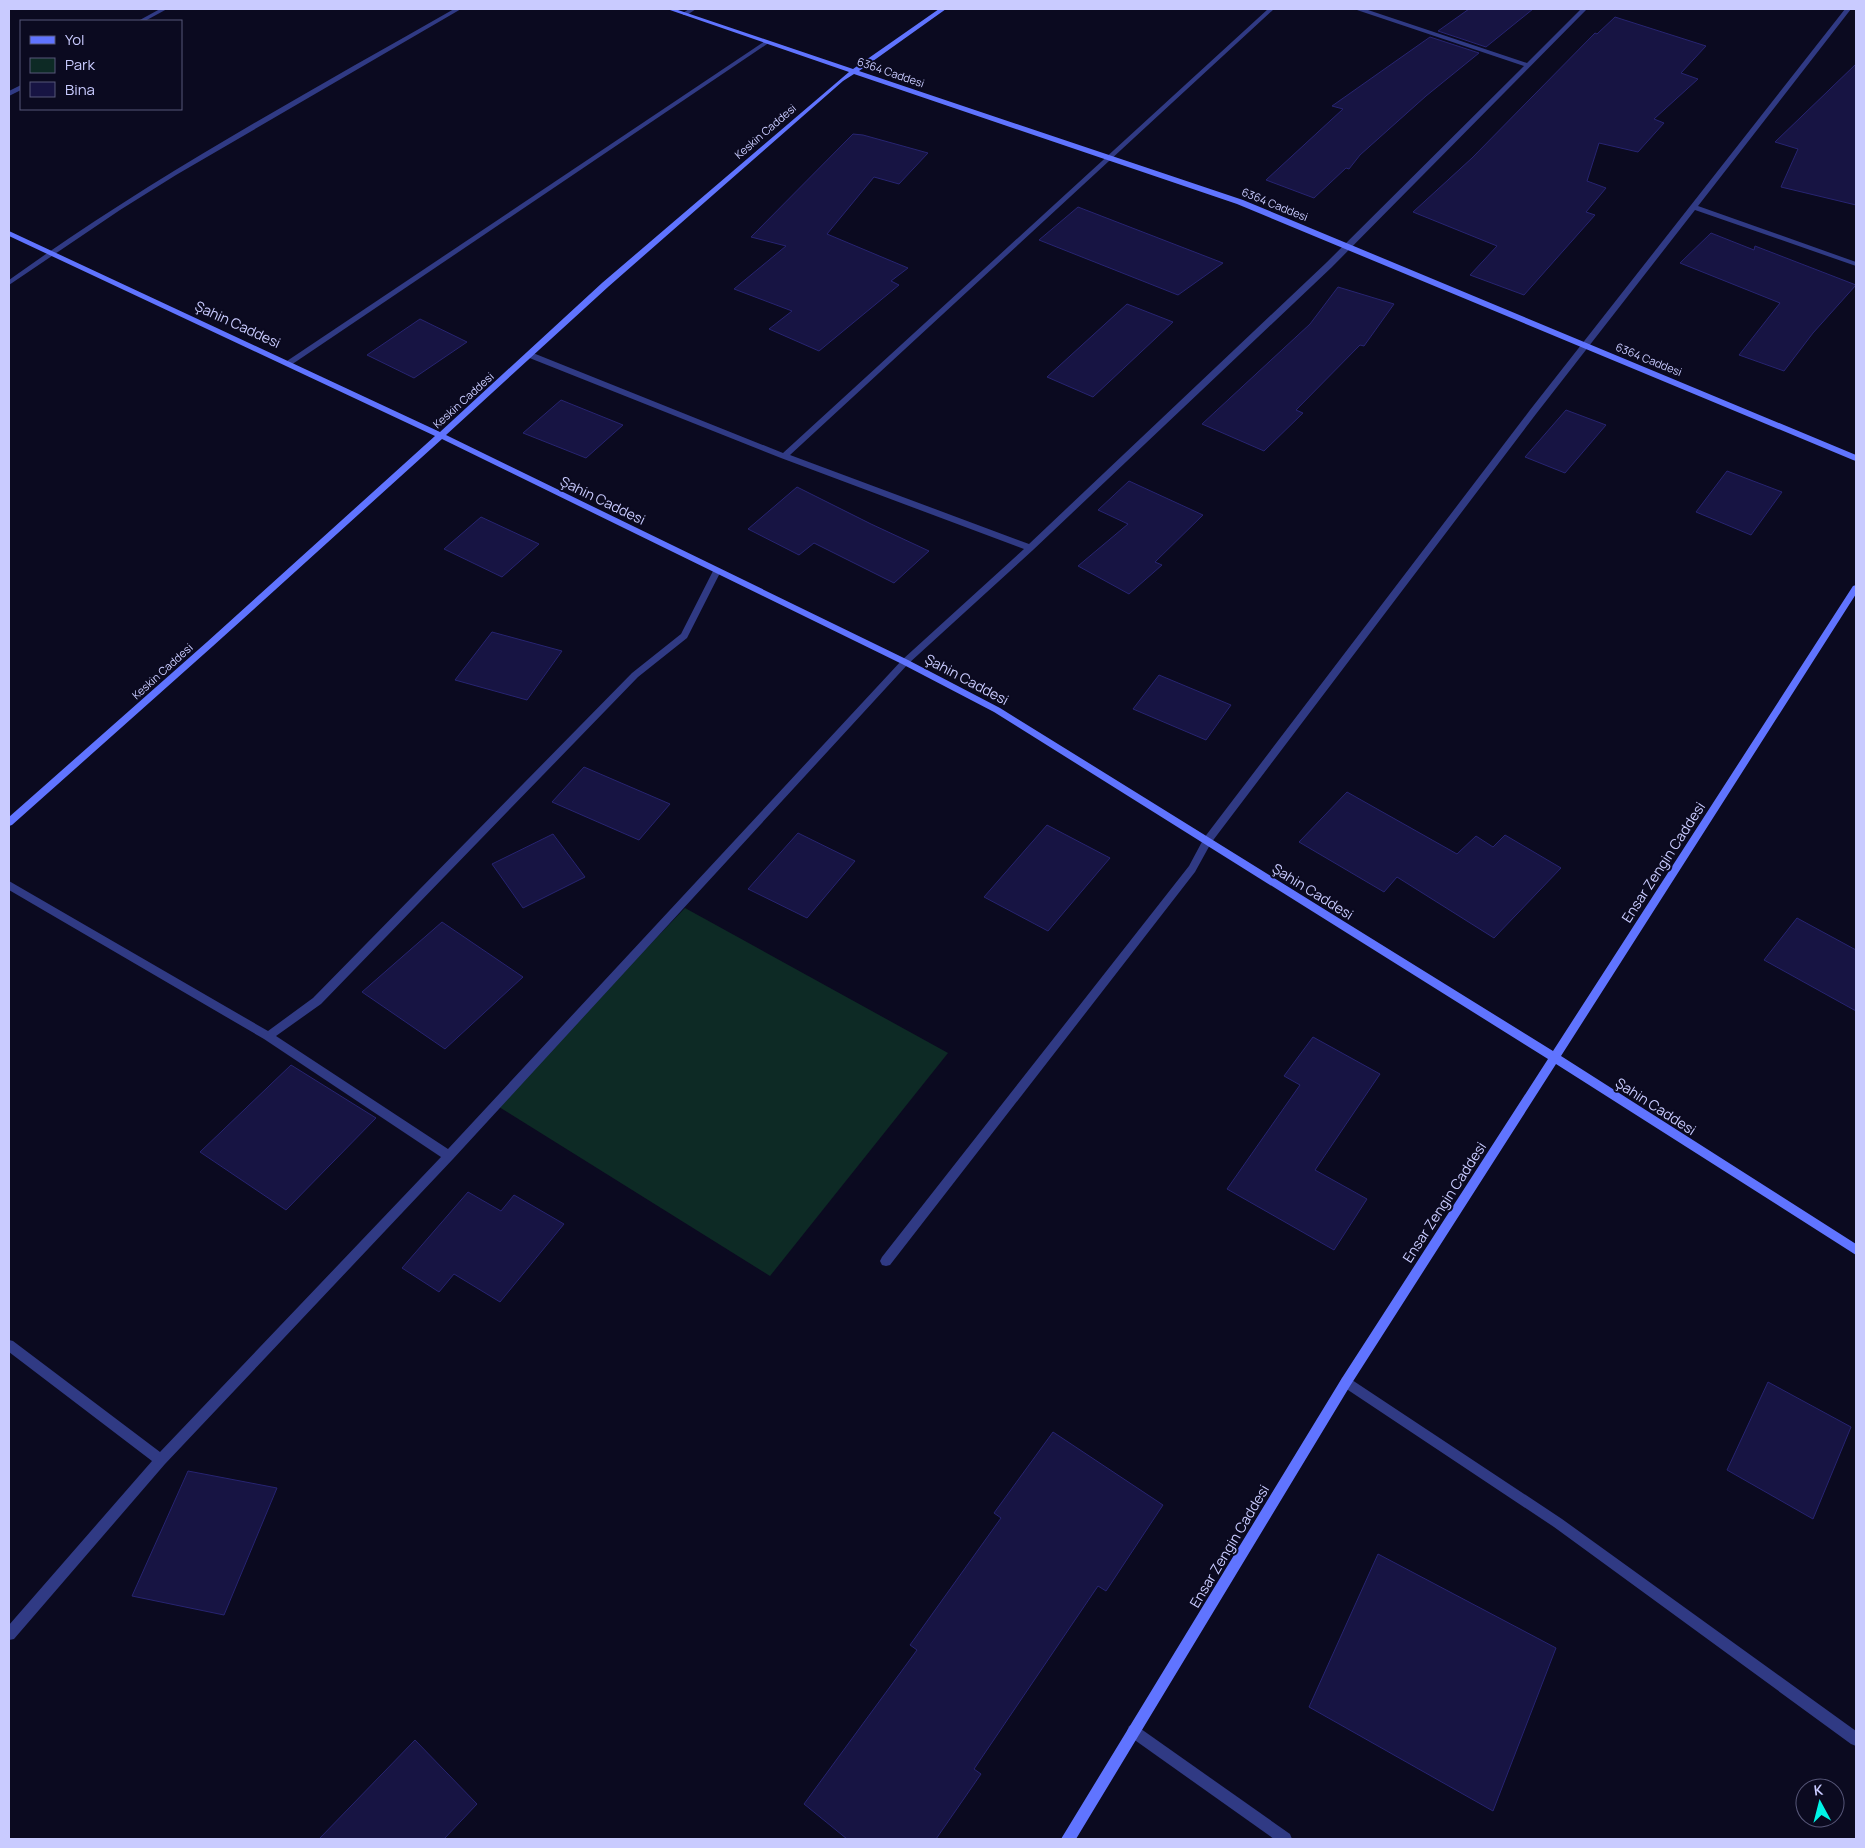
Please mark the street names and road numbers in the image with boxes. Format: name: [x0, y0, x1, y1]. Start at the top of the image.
street label: 6364 Caddesi: [855, 53, 927, 91]
street label: Keskin Caddesi: [731, 100, 799, 162]
street label: 6364 Caddesi: [1240, 184, 1310, 224]
street label: Şahin Caddesi: [192, 296, 284, 352]
street label: 6364 Caddesi: [1614, 339, 1684, 379]
street label: Keskin Caddesi: [429, 369, 497, 431]
street label: Şahin Caddesi: [557, 471, 649, 529]
street label: Keskin Caddesi: [128, 640, 196, 702]
street label: Şahin Caddesi: [922, 649, 1012, 709]
street label: Ensar Zengin Caddesi: [1617, 798, 1709, 926]
street label: Şahin Caddesi: [1269, 858, 1357, 924]
street label: Şahin Caddesi: [1612, 1073, 1700, 1139]
street label: Ensar Zengin Caddesi: [1398, 1138, 1490, 1266]
street label: Ensar Zengin Caddesi: [1185, 1481, 1273, 1611]

